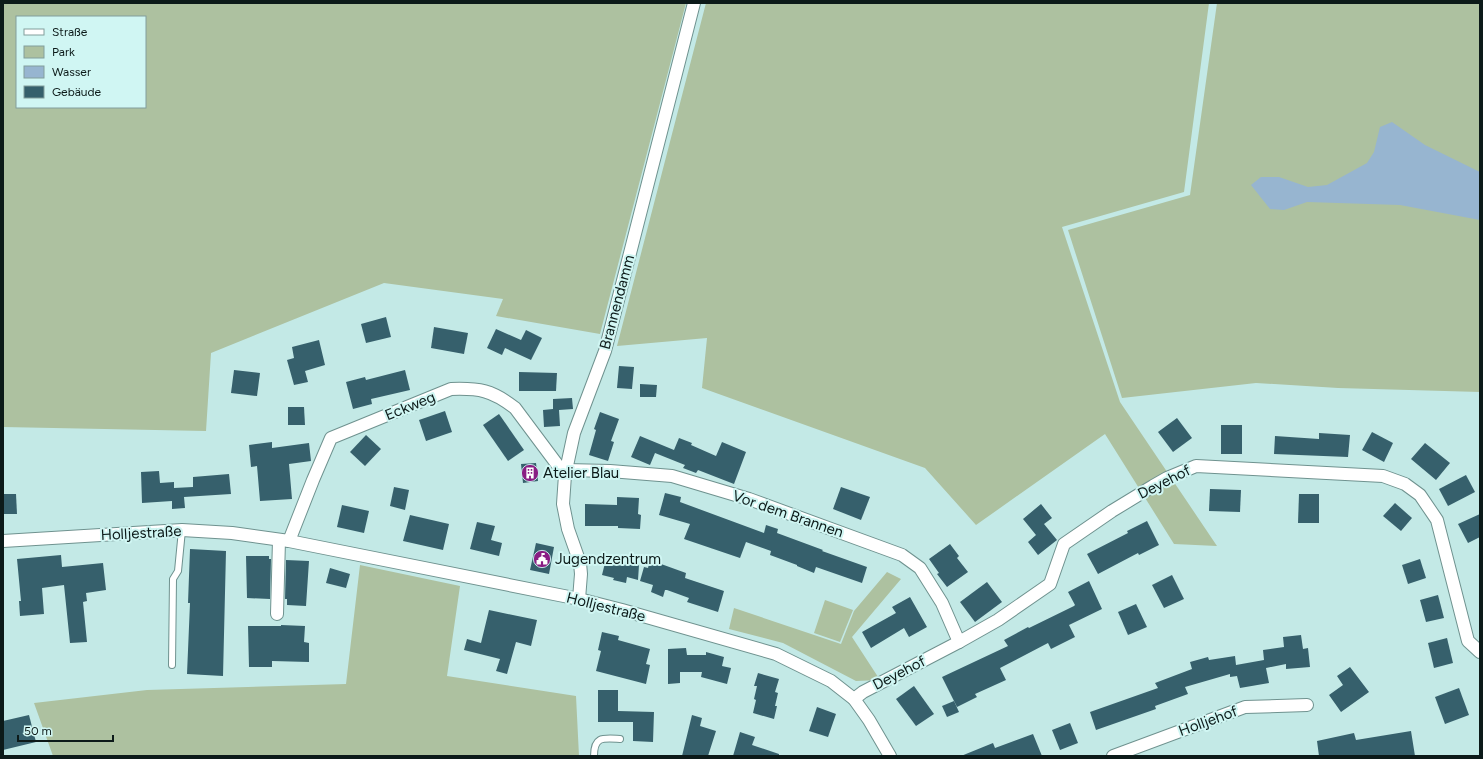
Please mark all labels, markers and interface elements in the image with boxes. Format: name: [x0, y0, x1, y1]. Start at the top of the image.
legend: [16, 16, 146, 108]
text: Straße: [52, 25, 88, 39]
text: Park: [52, 45, 75, 59]
text: Wasser: [52, 65, 91, 79]
text: Gebäude: [52, 85, 102, 99]
street label: Brannendamm: [596, 253, 638, 351]
street label: Eckweg: [382, 388, 438, 424]
street label: Deyehof: [1135, 461, 1194, 503]
building icon: Atelier Blau: [520, 463, 540, 483]
place label: Atelier Blau: [543, 464, 619, 482]
street label: Vor dem Brannen: [730, 487, 846, 541]
street label: Holljestraße: [100, 522, 182, 544]
public building icon: Jugendzentrum: [532, 549, 552, 569]
place label: Jugendzentrum: [555, 550, 661, 568]
street label: Holljestraße: [565, 588, 647, 626]
street label: Deyehof: [870, 652, 929, 694]
street label: Holljehof: [1176, 702, 1240, 740]
scale bar: [18, 717, 113, 743]
text: 50 m: [24, 724, 52, 738]

